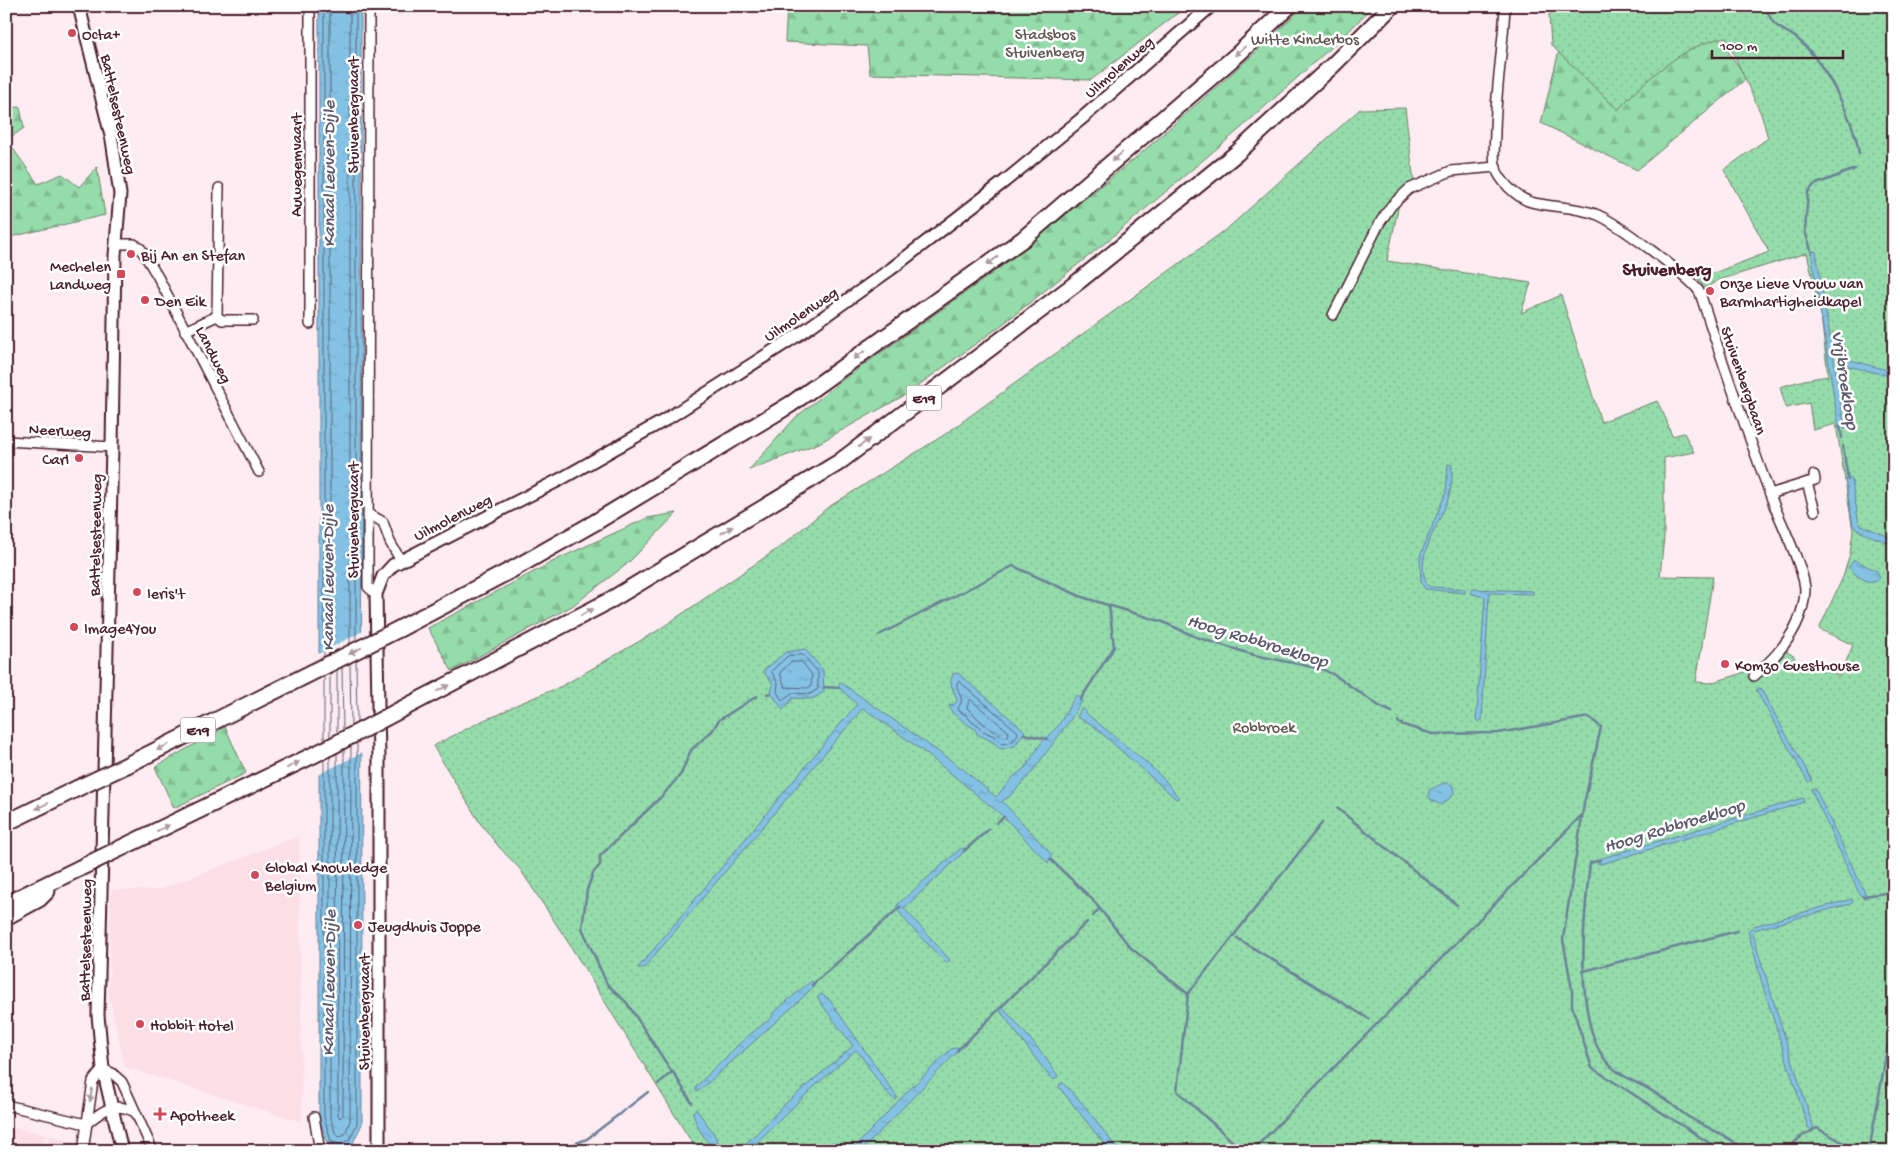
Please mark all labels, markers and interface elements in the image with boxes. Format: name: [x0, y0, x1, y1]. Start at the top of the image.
marker: Octa+: [66, 27, 78, 39]
place label: Octa+: [82, 27, 120, 46]
park label: Stadsbos Stuivenberg: [1005, 27, 1085, 64]
scale bar: [1712, 28, 1844, 60]
park label: Witte Kinderbos: [1251, 32, 1360, 51]
street label: Uilmolenweg: [1082, 34, 1159, 104]
text: 100 m: [1719, 38, 1758, 56]
one-way arrow: [1234, 46, 1247, 57]
street label: Battelsesteenweg: [94, 52, 139, 177]
street label: Stuivenbergvaart: [346, 55, 365, 173]
water label: Kanaal Leuven-Dijle: [320, 100, 341, 247]
street label: Auwegemvaart: [289, 112, 308, 217]
one-way arrow: [1111, 152, 1124, 163]
marker: Bij An en Stefan: [125, 248, 137, 260]
place label: Bij An en Stefan: [140, 248, 246, 267]
one-way arrow: [986, 255, 999, 266]
place label: Mechelen Landweg: [50, 259, 111, 296]
district label: Stuivenberg: [1622, 261, 1712, 282]
marker: Mechelen Landweg: [115, 268, 127, 280]
place label: Onze Lieve Vrouw van Barmhartigheidkapel: [1719, 276, 1864, 313]
street label: Uilmolenweg: [761, 284, 843, 348]
marker: Onze Lieve Vrouw van Barmhartigheidkapel: [1704, 285, 1716, 297]
marker: Den Eik: [139, 294, 151, 306]
place label: Den Eik: [154, 294, 208, 313]
street label: Landweg: [189, 324, 234, 387]
street label: Stuivenbergbaan: [1714, 325, 1769, 438]
water label: Vrijbroekloop: [1825, 330, 1862, 432]
one-way arrow: [853, 350, 866, 360]
road number: E19: [906, 386, 942, 410]
street label: Neerweg: [28, 421, 91, 444]
one-way arrow: [857, 438, 870, 449]
place label: Carl: [42, 452, 69, 471]
marker: Carl: [73, 452, 85, 464]
street label: Stuivenbergvaart: [346, 460, 365, 578]
street label: Battelsesteenweg: [87, 474, 108, 597]
street label: Uilmolenweg: [411, 491, 496, 547]
water label: Kanaal Leuven-Dijle: [319, 504, 340, 651]
one-way arrow: [720, 525, 733, 534]
marker: Ieris't: [131, 586, 143, 598]
place label: Ieris't: [147, 586, 186, 605]
one-way arrow: [580, 608, 594, 616]
water label: Hoog Robbroekloop: [1184, 611, 1331, 674]
marker: Image4You: [68, 621, 80, 633]
place label: Image4You: [84, 621, 157, 640]
one-way arrow: [348, 647, 363, 655]
marker: Komzo Guesthouse: [1719, 658, 1731, 670]
place label: Komzo Guesthouse: [1735, 658, 1860, 677]
one-way arrow: [436, 684, 450, 692]
road number: E19: [180, 718, 216, 742]
park label: Robbroek: [1233, 720, 1297, 739]
one-way arrow: [156, 743, 170, 751]
one-way arrow: [286, 761, 300, 769]
water label: Hoog Robbroekloop: [1602, 796, 1749, 859]
one-way arrow: [35, 802, 49, 810]
one-way arrow: [156, 824, 170, 832]
place label: Global Knowledge Belgium: [264, 860, 388, 897]
marker: Global Knowledge Belgium: [249, 869, 261, 881]
street label: Battelsesteenweg: [77, 879, 98, 1002]
water label: Kanaal Leuven-Dijle: [319, 909, 342, 1056]
marker: Jeugdhuis Joppe: [352, 919, 364, 931]
place label: Jeugdhuis Joppe: [368, 919, 482, 938]
street label: Stuivenbergvaart: [357, 952, 376, 1070]
marker: Hobbit Hotel: [134, 1018, 146, 1030]
place label: Hobbit Hotel: [150, 1018, 234, 1037]
one-way arrow: [86, 1087, 94, 1103]
marker: Apotheek: [154, 1108, 166, 1120]
place label: Apotheek: [170, 1108, 236, 1127]

